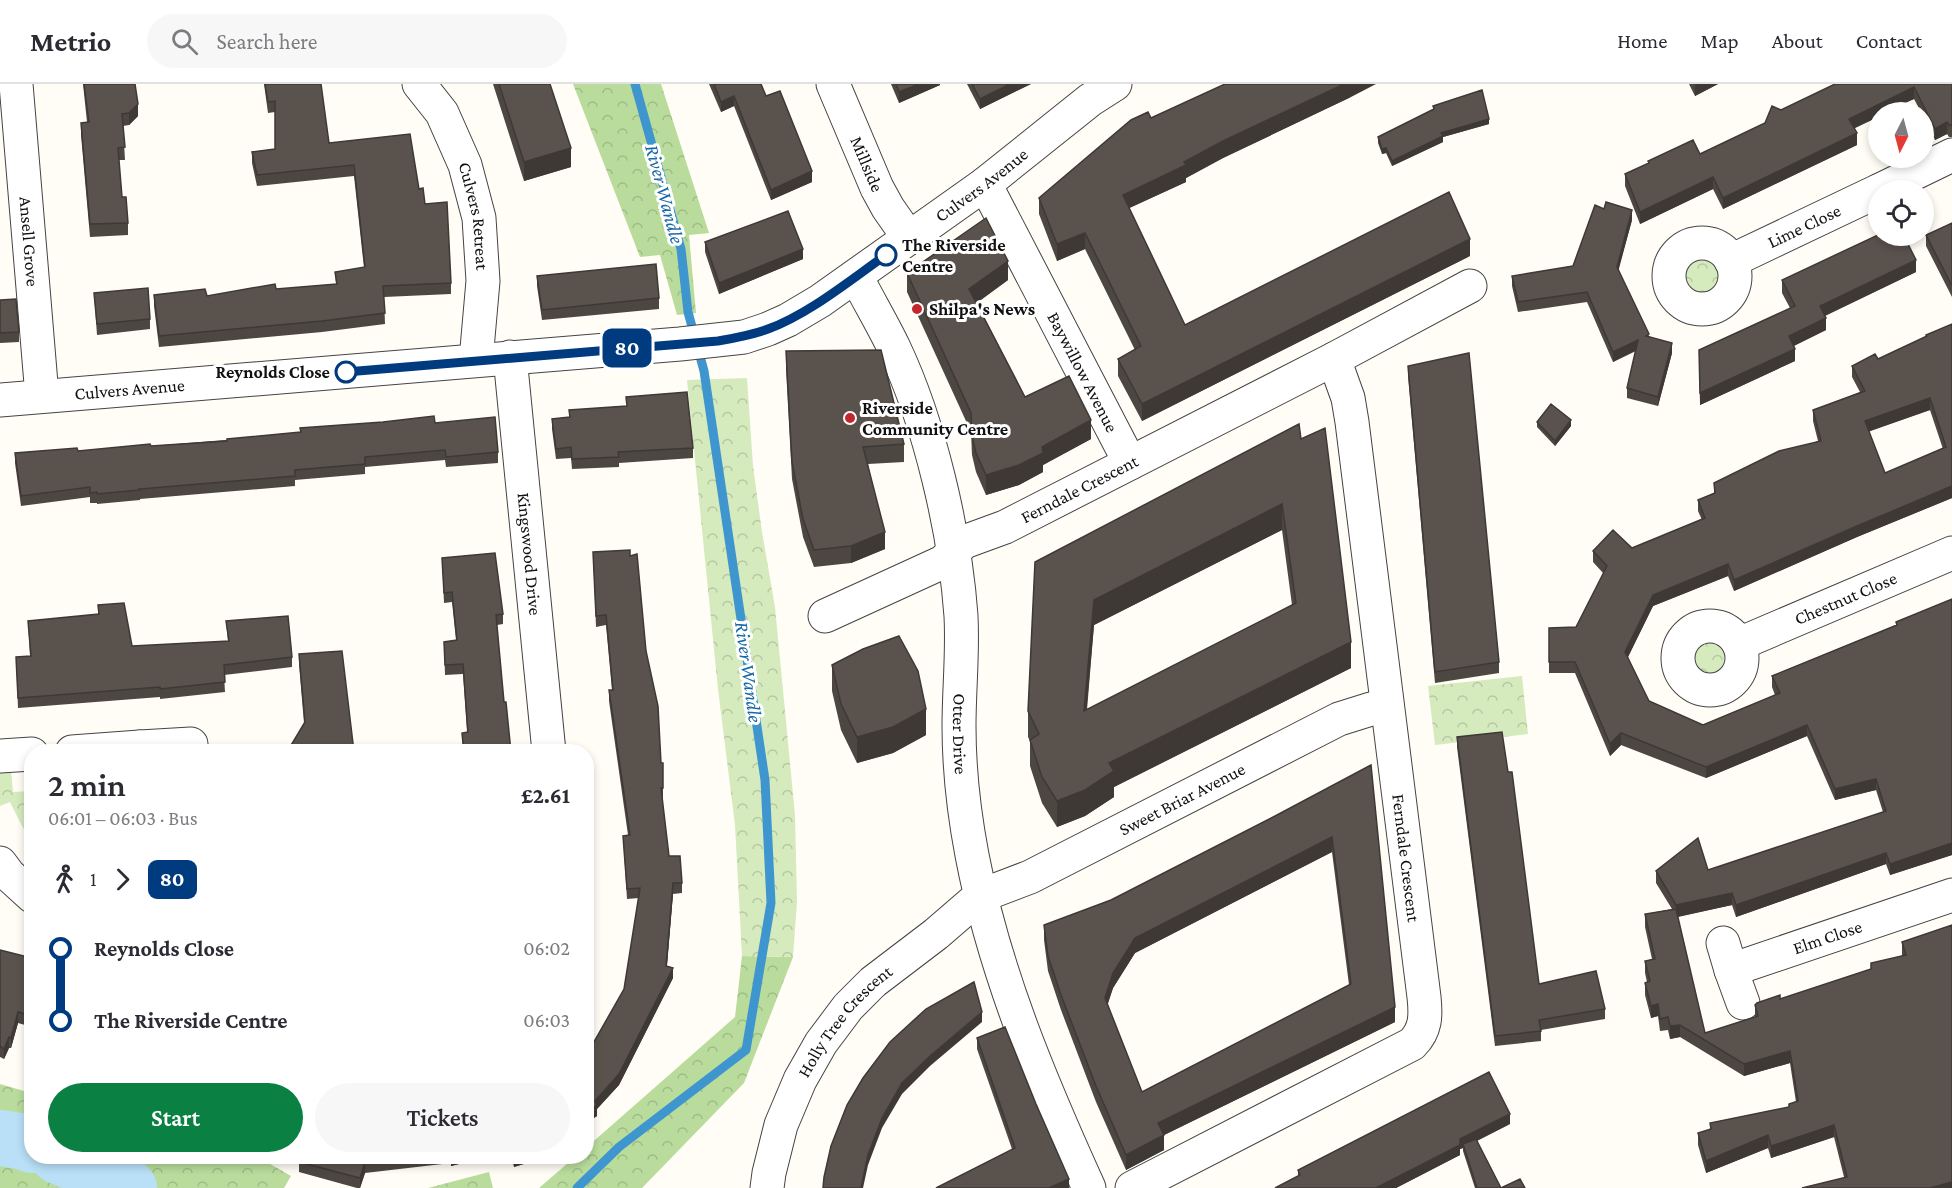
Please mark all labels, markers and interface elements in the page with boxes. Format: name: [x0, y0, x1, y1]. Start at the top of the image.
search box: [147, 14, 567, 68]
icon: search: [168, 25, 201, 58]
text: Metrio: [30, 26, 111, 57]
text: Search here: [216, 29, 317, 54]
text: Home: [1617, 29, 1667, 53]
text: Map: [1700, 29, 1739, 53]
text: About: [1772, 29, 1823, 53]
text: Contact: [1856, 29, 1922, 53]
north arrow: [1868, 102, 1934, 168]
map controls: [1868, 102, 1934, 246]
street label: Millside: [846, 133, 888, 195]
water label: River Wandle: [641, 142, 689, 246]
street label: Culvers Avenue: [931, 144, 1032, 226]
street label: Culvers Retreat: [455, 160, 492, 272]
button: locate: [1868, 180, 1934, 246]
street label: Ansell Grove: [15, 196, 43, 287]
street label: Lime Close: [1764, 200, 1844, 252]
place label: The Riverside Centre: [902, 235, 1006, 276]
marker: The Riverside Centre: [875, 244, 897, 266]
place label: Shilpa's News: [929, 299, 1035, 319]
marker: Shilpa's News: [910, 302, 924, 316]
street label: Baywillow Avenue: [1043, 309, 1122, 436]
line badge: 80: [600, 328, 654, 368]
text: 80: [615, 336, 639, 360]
marker: Reynolds Close: [335, 361, 357, 383]
place label: Reynolds Close: [215, 362, 330, 382]
street label: Culvers Avenue: [74, 375, 186, 404]
place label: Riverside Community Centre: [862, 398, 1008, 439]
marker: Riverside Community Centre: [843, 411, 857, 425]
street label: Ferndale Crescent: [1017, 450, 1142, 527]
street label: Kingswood Drive: [513, 492, 545, 616]
street label: Chestnut Close: [1792, 568, 1900, 629]
water label: River Wandle: [731, 620, 767, 724]
street label: Otter Drive: [949, 693, 971, 775]
street label: Sweet Briar Avenue: [1116, 759, 1248, 840]
text: 2 min: [48, 766, 126, 803]
text: £2.61: [521, 783, 570, 808]
street label: Ferndale Crescent: [1388, 793, 1424, 924]
text: 06:01 – 06:03 · Bus: [48, 807, 198, 829]
icon: walk: [48, 863, 81, 896]
icon: forward: [106, 863, 139, 896]
text: 80: [160, 867, 185, 891]
text: 1: [90, 868, 97, 890]
street label: Elm Close: [1790, 916, 1865, 958]
text: Reynolds Close: [94, 936, 234, 961]
text: 06:02: [523, 937, 570, 959]
street label: Holly Tree Crescent: [794, 960, 897, 1081]
text: The Riverside Centre: [94, 1008, 288, 1033]
text: 06:03: [523, 1009, 570, 1031]
button: Start: [48, 1083, 303, 1152]
button: Tickets: [315, 1083, 570, 1152]

